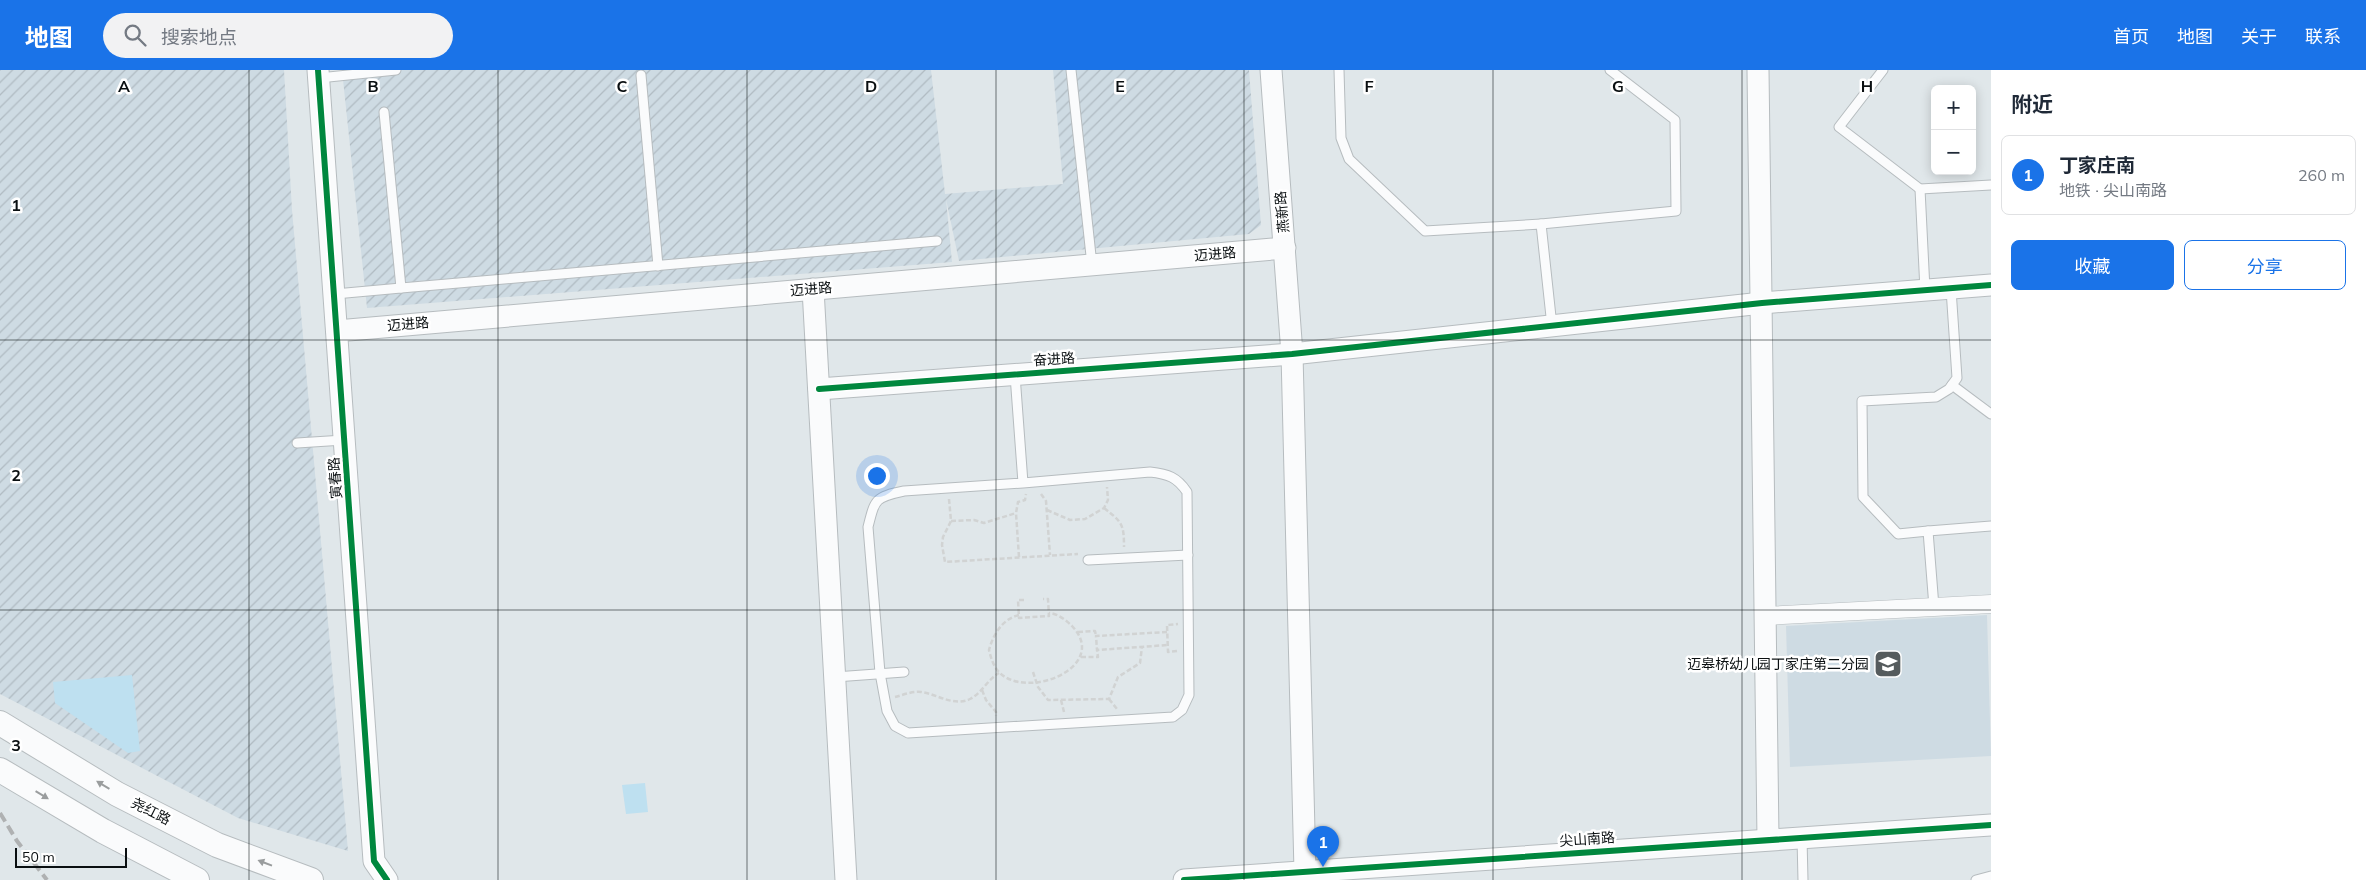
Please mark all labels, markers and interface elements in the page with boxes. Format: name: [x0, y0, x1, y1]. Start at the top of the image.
search box: [103, 13, 453, 58]
icon: search: [121, 21, 149, 49]
text: 地图: [25, 22, 73, 52]
text: 搜索地点: [161, 25, 237, 49]
text: 首页: [2113, 25, 2149, 48]
text: 地图: [2177, 25, 2213, 48]
text: 关于: [2241, 25, 2277, 48]
text: 联系: [2305, 25, 2341, 48]
text: A: [118, 76, 130, 96]
text: B: [367, 76, 379, 96]
text: C: [617, 76, 628, 96]
text: D: [865, 76, 877, 96]
text: E: [1115, 76, 1125, 96]
text: F: [1364, 76, 1374, 96]
text: G: [1612, 76, 1624, 96]
text: H: [1861, 76, 1873, 96]
map controls: [1931, 85, 1976, 175]
button: +: [1931, 85, 1976, 130]
text: 附近: [2011, 91, 2053, 117]
button: −: [1931, 130, 1976, 175]
text: 丁家庄南: [2059, 153, 2135, 177]
text: 1: [2023, 165, 2033, 185]
text: 260 m: [2298, 165, 2345, 185]
text: 地铁 · 尖山南路: [2059, 180, 2167, 200]
street label: 燕新路: [1271, 190, 1293, 234]
text: 1: [11, 195, 21, 215]
button: 收藏: [2011, 240, 2174, 290]
button: 分享: [2184, 240, 2346, 290]
street label: 迈进路: [1193, 243, 1237, 265]
street label: 迈进路: [789, 278, 833, 300]
street label: 迈进路: [386, 313, 430, 335]
street label: 奋进路: [1032, 349, 1076, 369]
street label: 寅春路: [325, 456, 345, 500]
your location: [864, 463, 890, 489]
text: 2: [11, 465, 21, 485]
school or university icon: 迈皋桥幼儿园丁家庄第二分园: [1873, 649, 1903, 679]
place label: 迈皋桥幼儿园丁家庄第二分园: [1687, 655, 1869, 673]
text: 3: [11, 735, 21, 755]
one-way arrow: [97, 781, 110, 790]
one-way arrow: [35, 791, 49, 800]
street label: 尧红路: [128, 793, 174, 829]
pin: 1: [1307, 826, 1339, 867]
street label: 尖山南路: [1558, 828, 1616, 850]
scale bar: [15, 845, 128, 868]
text: 50 m: [22, 848, 55, 866]
one-way arrow: [257, 859, 272, 867]

